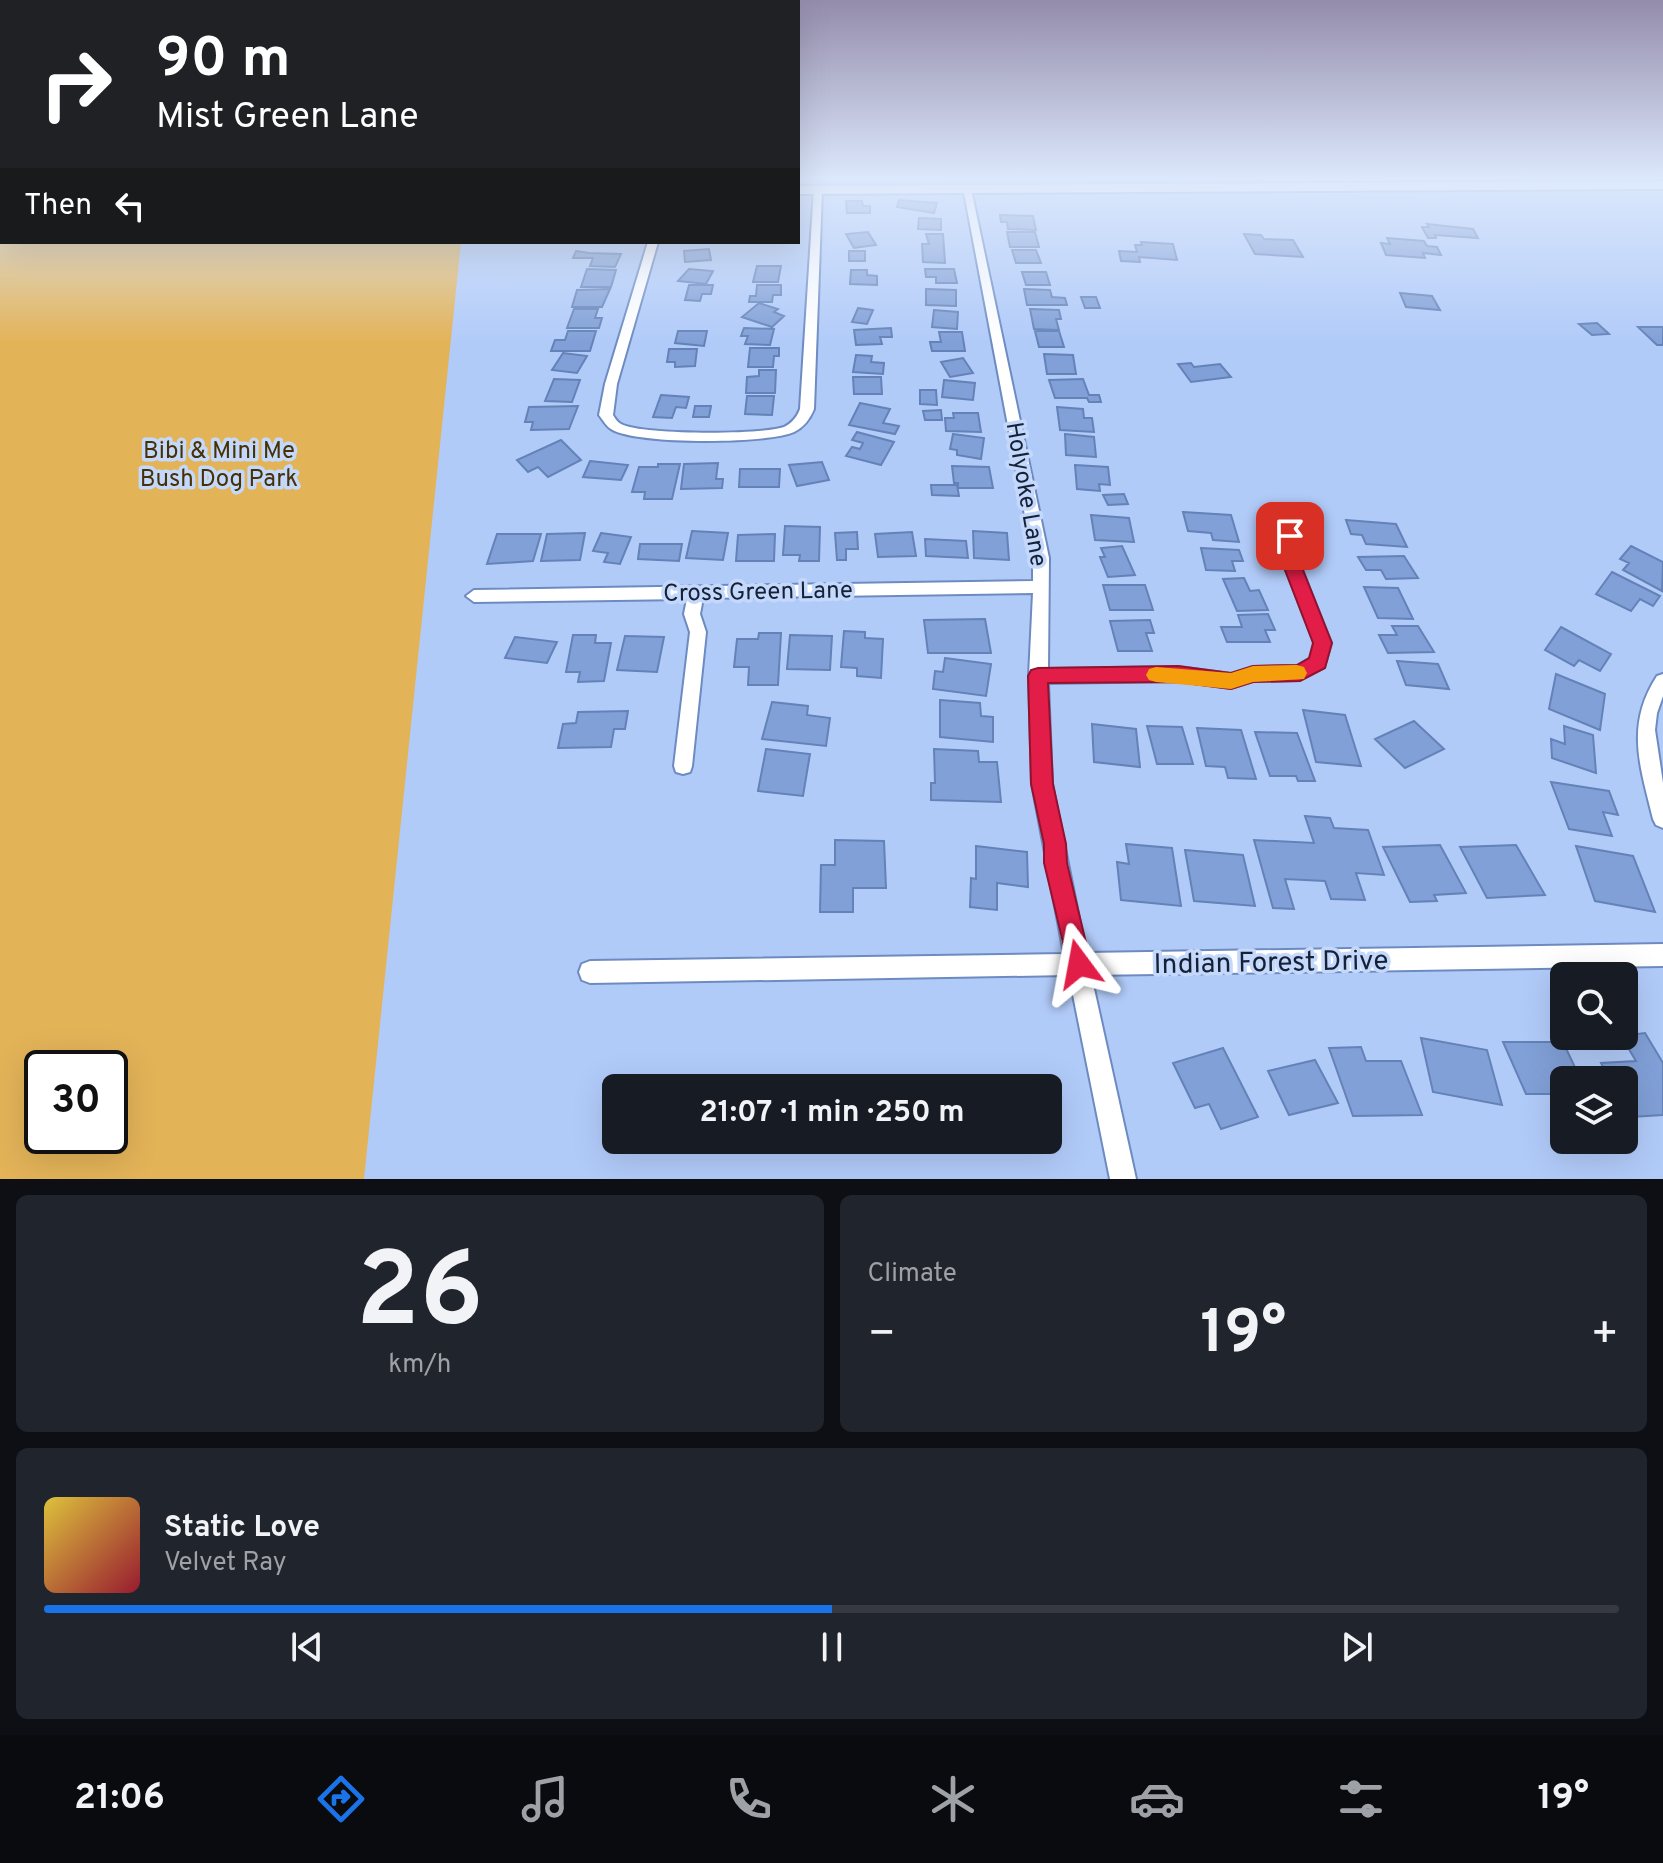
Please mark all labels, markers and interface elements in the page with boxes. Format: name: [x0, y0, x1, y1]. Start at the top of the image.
text: 90 m: [156, 26, 291, 96]
icon: right: [24, 32, 128, 136]
text: Mist Green Lane: [156, 95, 419, 141]
icon: left: [108, 184, 152, 228]
text: Then: [24, 188, 92, 225]
street label: Holyoke Lane: [998, 420, 1052, 569]
park label: Bibi & Mini Me Bush Dog Park: [140, 437, 298, 495]
pin: [1256, 502, 1324, 570]
icon: arrive: [1268, 514, 1312, 558]
street label: Cross Green Lane: [663, 576, 853, 610]
position arrow: [1037, 922, 1121, 1006]
street label: Indian Forest Drive: [1153, 944, 1389, 984]
map controls: [1550, 962, 1638, 1154]
button: search: [1550, 962, 1638, 1050]
speed limit sign: 30: [24, 1050, 128, 1154]
button: layers: [1550, 1066, 1638, 1154]
text: 21:07 · 1 min · 250 m: [699, 1095, 965, 1132]
text: 26: [356, 1231, 484, 1363]
text: Climate: [868, 1258, 957, 1291]
text: 19°: [1200, 1298, 1286, 1374]
text: −: [868, 1308, 896, 1364]
text: +: [1591, 1308, 1619, 1364]
text: km/h: [388, 1349, 451, 1382]
text: Static Love: [164, 1510, 320, 1547]
text: Velvet Ray: [164, 1547, 287, 1580]
icon: previous: [285, 1625, 329, 1669]
icon: pause: [810, 1625, 854, 1669]
icon: next: [1335, 1625, 1379, 1669]
icon: directions: [313, 1771, 369, 1827]
icon: music: [517, 1771, 573, 1827]
icon: phone: [721, 1771, 777, 1827]
icon: climate: [925, 1771, 981, 1827]
icon: car: [1129, 1771, 1185, 1827]
icon: filters: [1333, 1771, 1389, 1827]
text: 21:06: [74, 1776, 165, 1822]
text: 19°: [1537, 1776, 1589, 1822]

